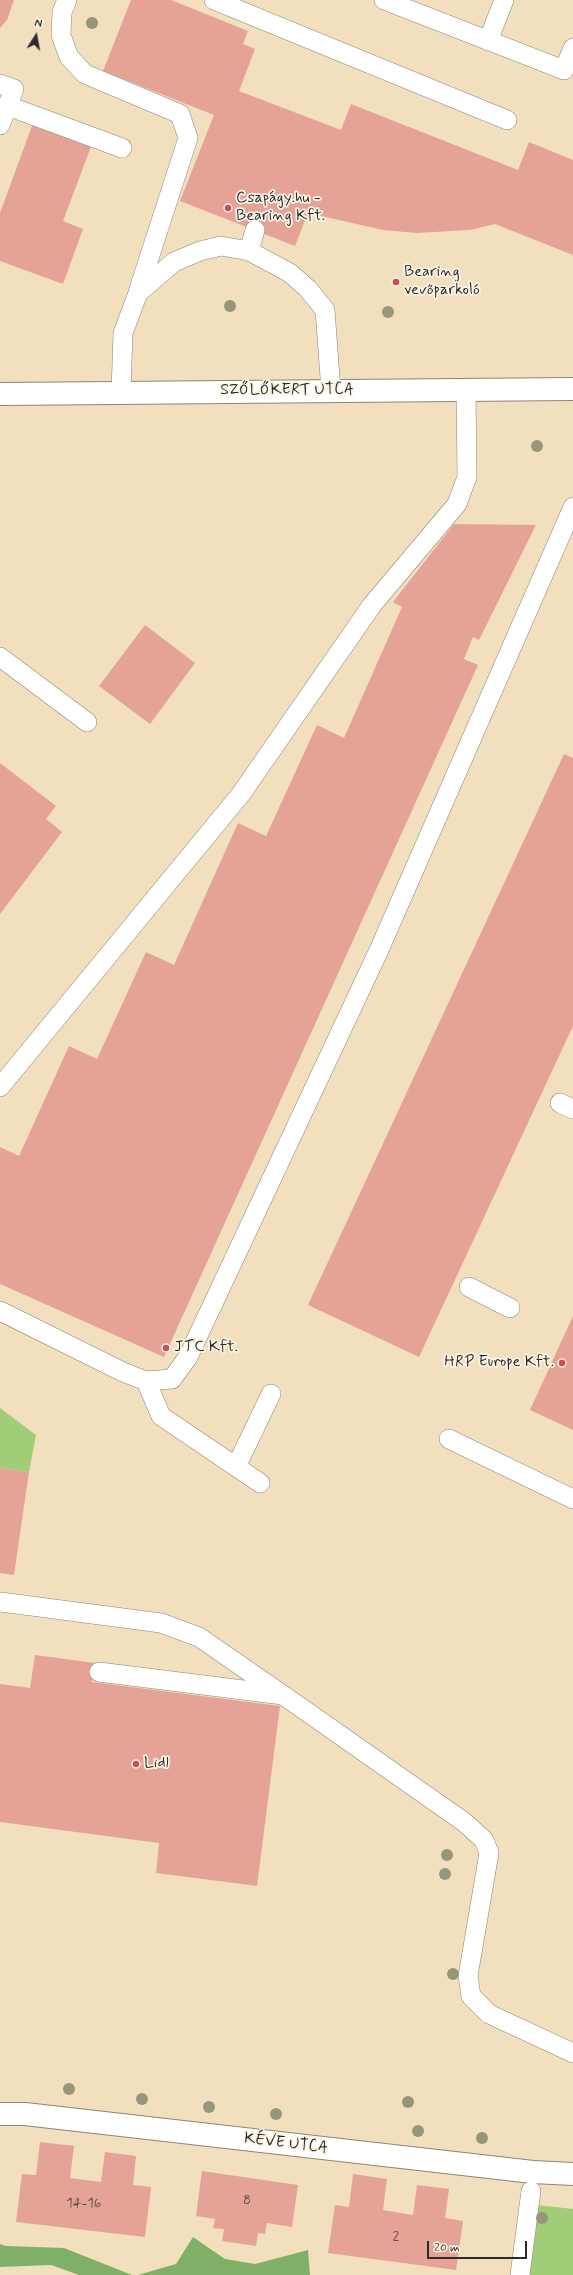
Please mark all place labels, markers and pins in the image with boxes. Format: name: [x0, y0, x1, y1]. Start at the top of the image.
place label: Csapágy.hu - Bearing Kft.: [236, 189, 325, 227]
marker: Csapágy.hu - Bearing Kft.: [223, 203, 233, 213]
place label: Bearing vevőparkoló: [404, 263, 480, 301]
marker: Bearing vevőparkoló: [391, 277, 401, 287]
place label: JTC Kft.: [174, 1338, 238, 1358]
marker: JTC Kft.: [161, 1343, 171, 1353]
place label: HRP Europe Kft.: [444, 1353, 554, 1373]
marker: HRP Europe Kft.: [557, 1358, 567, 1368]
place label: Lidl: [144, 1754, 169, 1774]
marker: Lidl: [131, 1759, 141, 1769]

